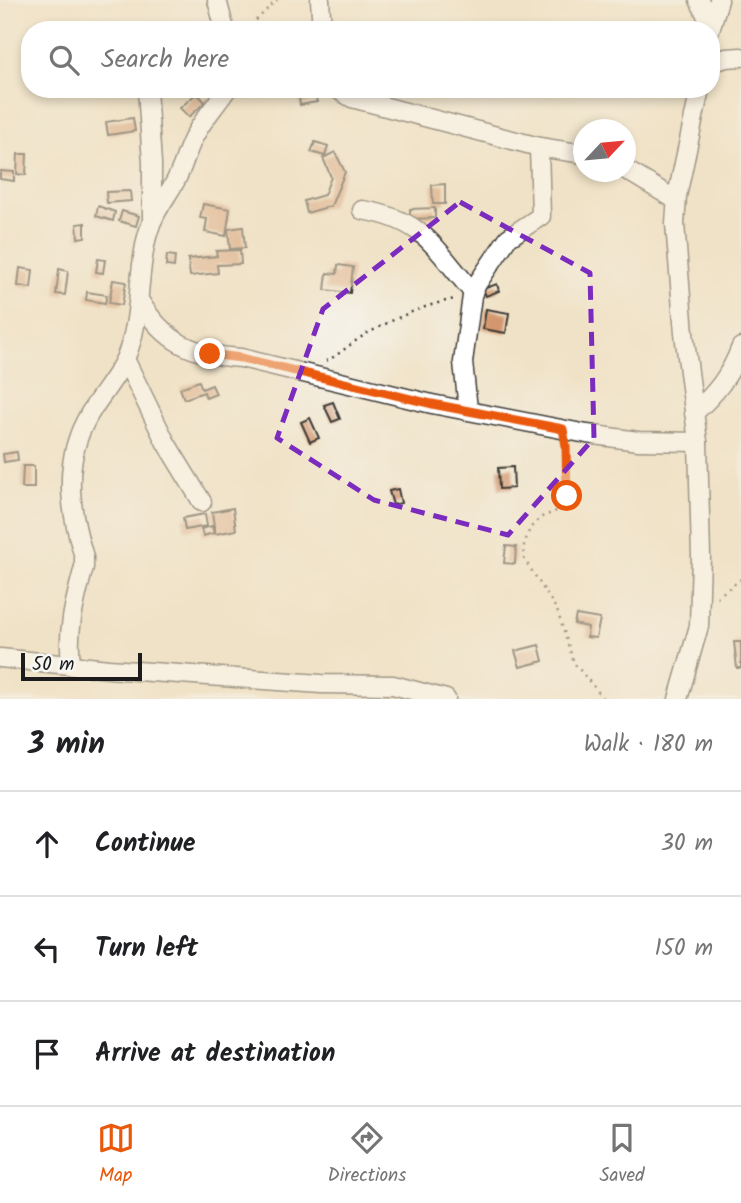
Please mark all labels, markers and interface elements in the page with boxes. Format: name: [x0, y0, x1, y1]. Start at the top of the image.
search box: [21, 21, 720, 98]
text: Search here: [101, 39, 229, 81]
icon: search: [45, 41, 83, 79]
north arrow: [573, 119, 636, 182]
route end: [194, 338, 225, 369]
route start: [551, 480, 582, 511]
scale bar: [21, 650, 142, 682]
text: 50 m: [32, 650, 74, 680]
text: 3 min: [28, 721, 105, 769]
text: Walk · 180 m: [584, 727, 713, 763]
text: Continue: [95, 823, 196, 865]
icon: ahead: [28, 825, 66, 863]
text: 30 m: [661, 826, 713, 862]
text: Turn left: [95, 928, 198, 970]
icon: left: [28, 930, 66, 968]
text: 150 m: [654, 931, 713, 967]
text: Arrive at destination: [95, 1033, 335, 1075]
icon: arrive: [28, 1035, 66, 1073]
tab: Map: [97, 1119, 135, 1191]
tab: Directions: [328, 1119, 406, 1191]
tab: Saved: [599, 1119, 644, 1191]

